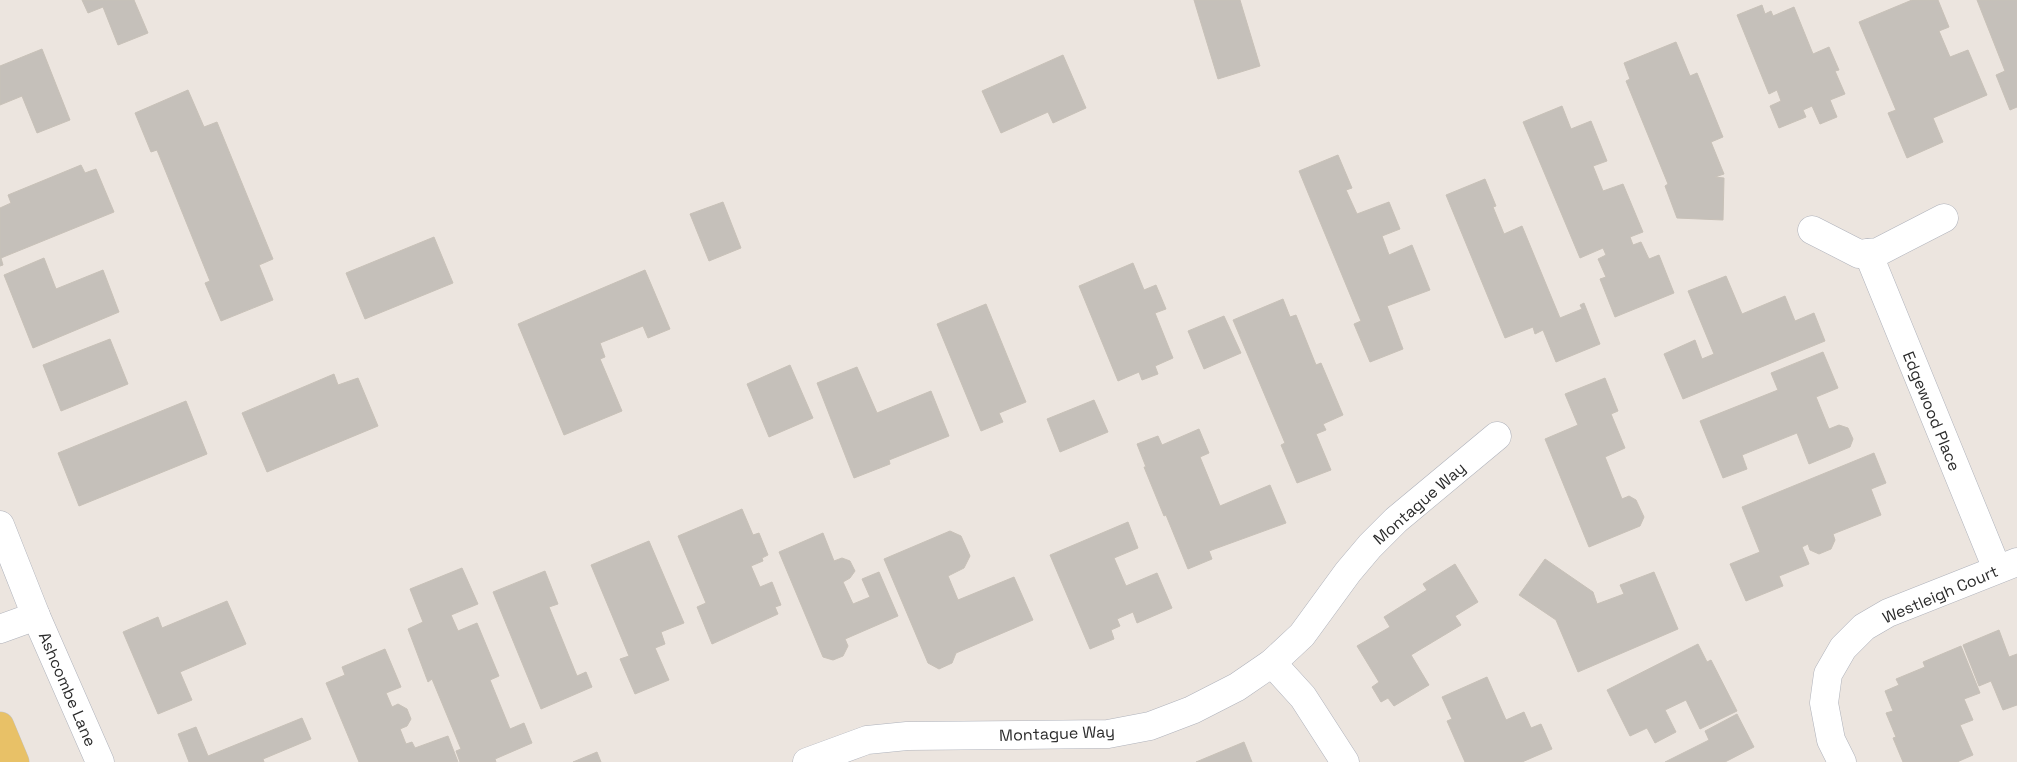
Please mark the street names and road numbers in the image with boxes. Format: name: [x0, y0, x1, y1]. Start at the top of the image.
street label: Edgewood Place: [1898, 348, 1965, 474]
street label: Montague Way: [1369, 457, 1470, 549]
street label: Westleigh Court: [1879, 561, 2001, 628]
street label: Ashcombe Lane: [34, 629, 101, 750]
street label: Montague Way: [999, 721, 1115, 746]

